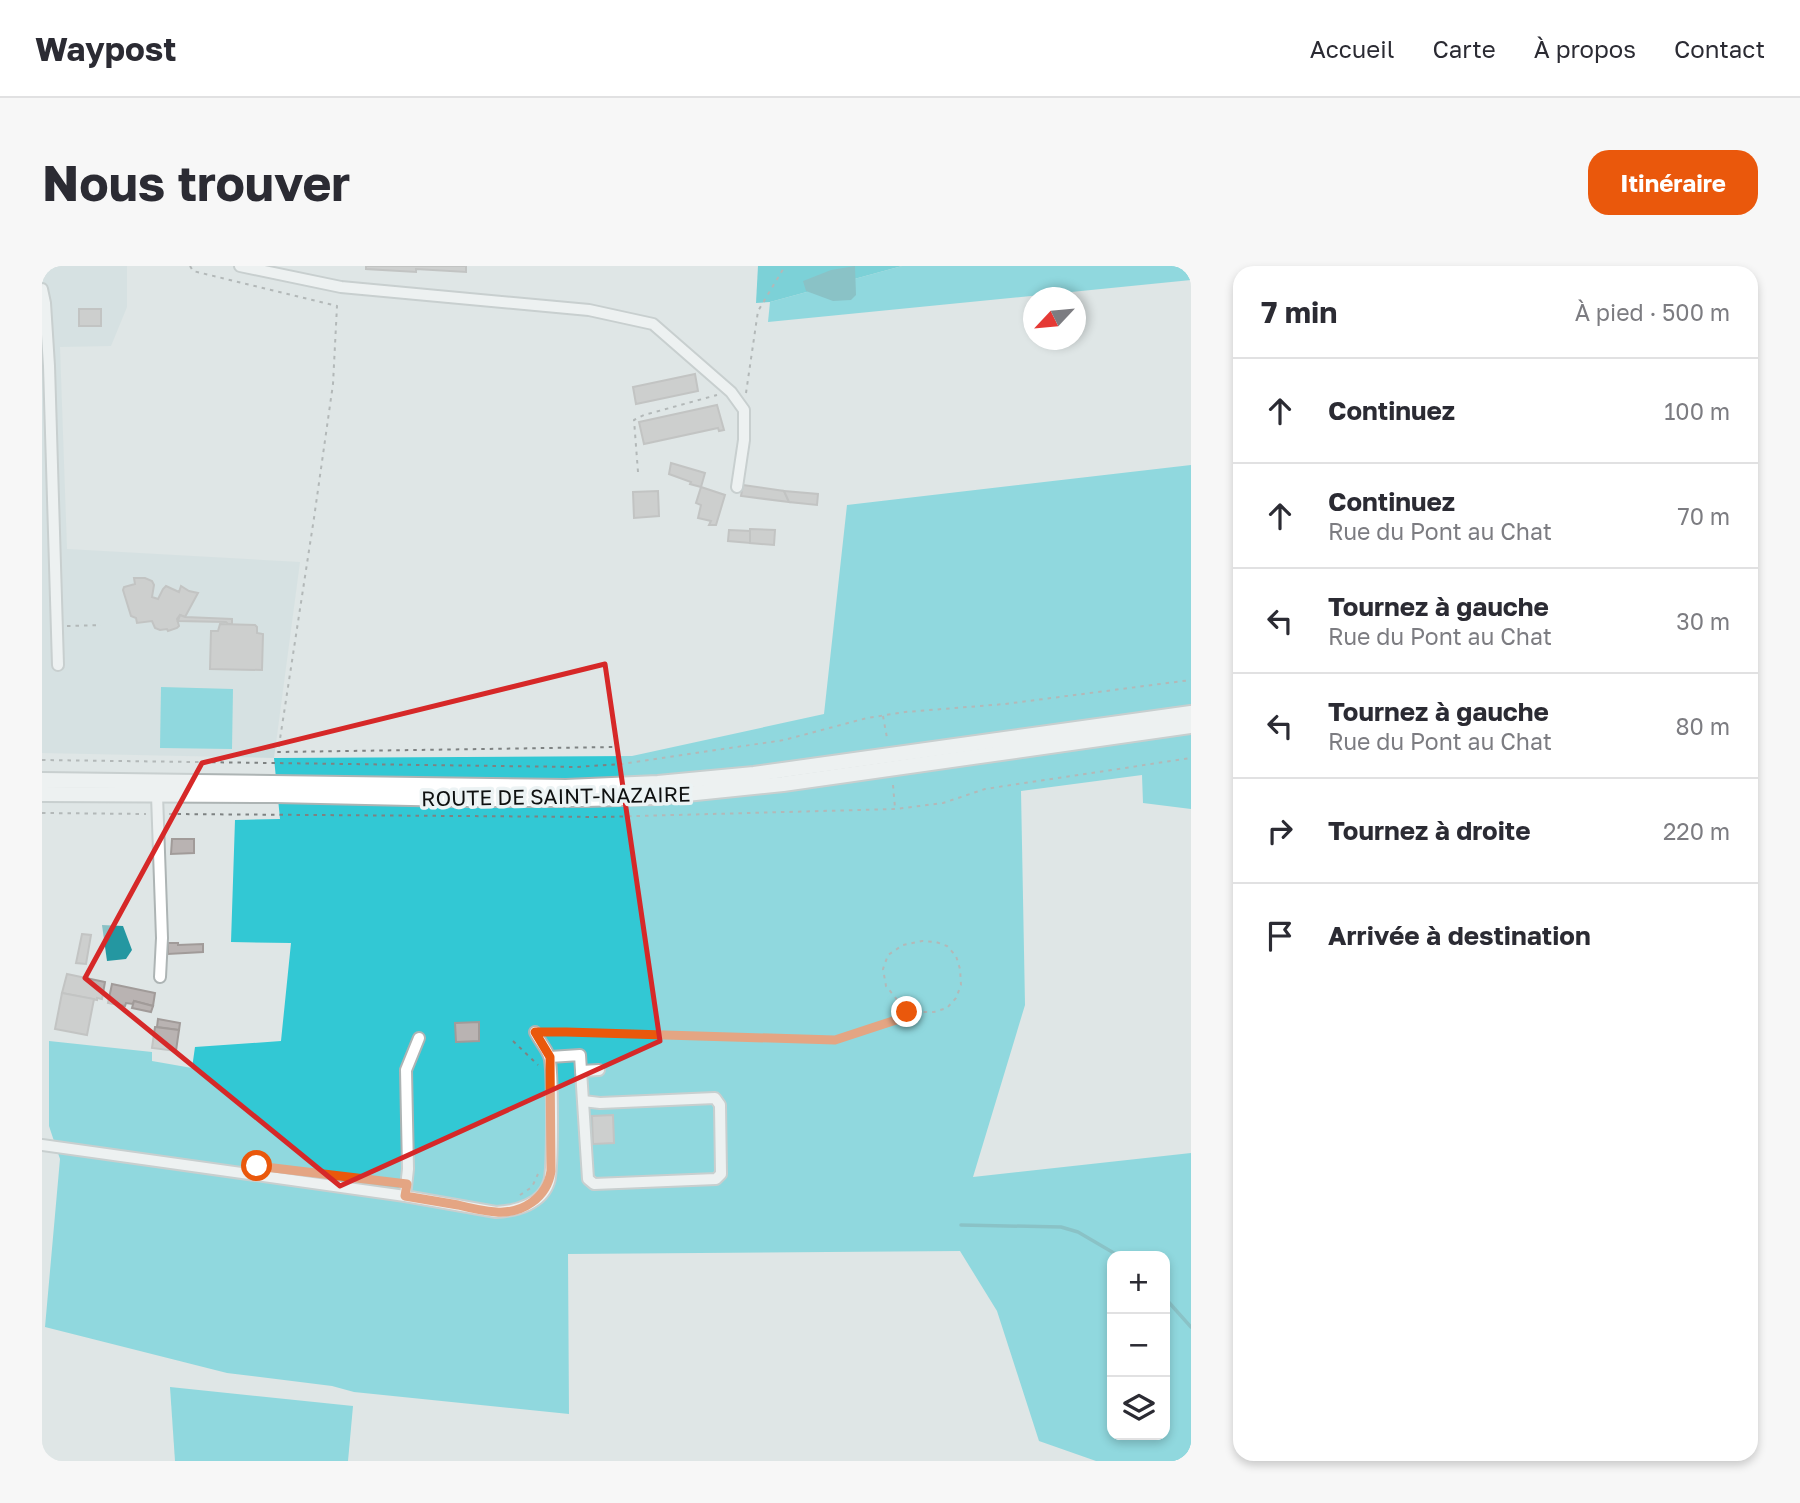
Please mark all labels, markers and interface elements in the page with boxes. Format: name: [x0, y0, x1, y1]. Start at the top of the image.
text: Waypost: [35, 29, 176, 68]
text: Accueil: [1310, 34, 1394, 63]
text: Carte: [1432, 34, 1496, 63]
text: À propos: [1534, 34, 1636, 63]
text: Contact: [1674, 34, 1765, 63]
button: Itinéraire: [1588, 150, 1758, 215]
text: Nous trouver: [42, 153, 350, 212]
north arrow: [1023, 287, 1086, 350]
text: 7 min: [1261, 294, 1337, 330]
text: À pied · 500 m: [1575, 298, 1730, 326]
icon: ahead: [1261, 392, 1299, 430]
text: Continuez: [1328, 395, 1455, 426]
text: 100 m: [1664, 397, 1730, 425]
text: Continuez: [1328, 486, 1455, 517]
icon: ahead: [1261, 497, 1299, 535]
text: 70 m: [1677, 502, 1730, 530]
text: Rue du Pont au Chat: [1328, 517, 1552, 545]
text: Tournez à gauche: [1328, 591, 1549, 622]
icon: left: [1261, 602, 1299, 640]
text: 30 m: [1676, 607, 1730, 635]
text: Rue du Pont au Chat: [1328, 622, 1552, 650]
text: Tournez à gauche: [1328, 696, 1549, 727]
icon: left: [1261, 707, 1299, 745]
text: 80 m: [1676, 712, 1730, 740]
text: Rue du Pont au Chat: [1328, 727, 1552, 755]
street label: ROUTE DE SAINT-NAZAIRE: [421, 781, 691, 811]
icon: right: [1261, 812, 1299, 850]
text: Tournez à droite: [1328, 815, 1531, 846]
text: 220 m: [1663, 817, 1730, 845]
icon: arrive: [1261, 917, 1299, 955]
text: Arrivée à destination: [1328, 920, 1591, 951]
route end: [891, 996, 922, 1027]
route start: [241, 1150, 272, 1181]
map controls: [1107, 1251, 1170, 1440]
button: +: [1107, 1251, 1170, 1314]
button: −: [1107, 1314, 1170, 1377]
button: layers: [1107, 1377, 1170, 1440]

